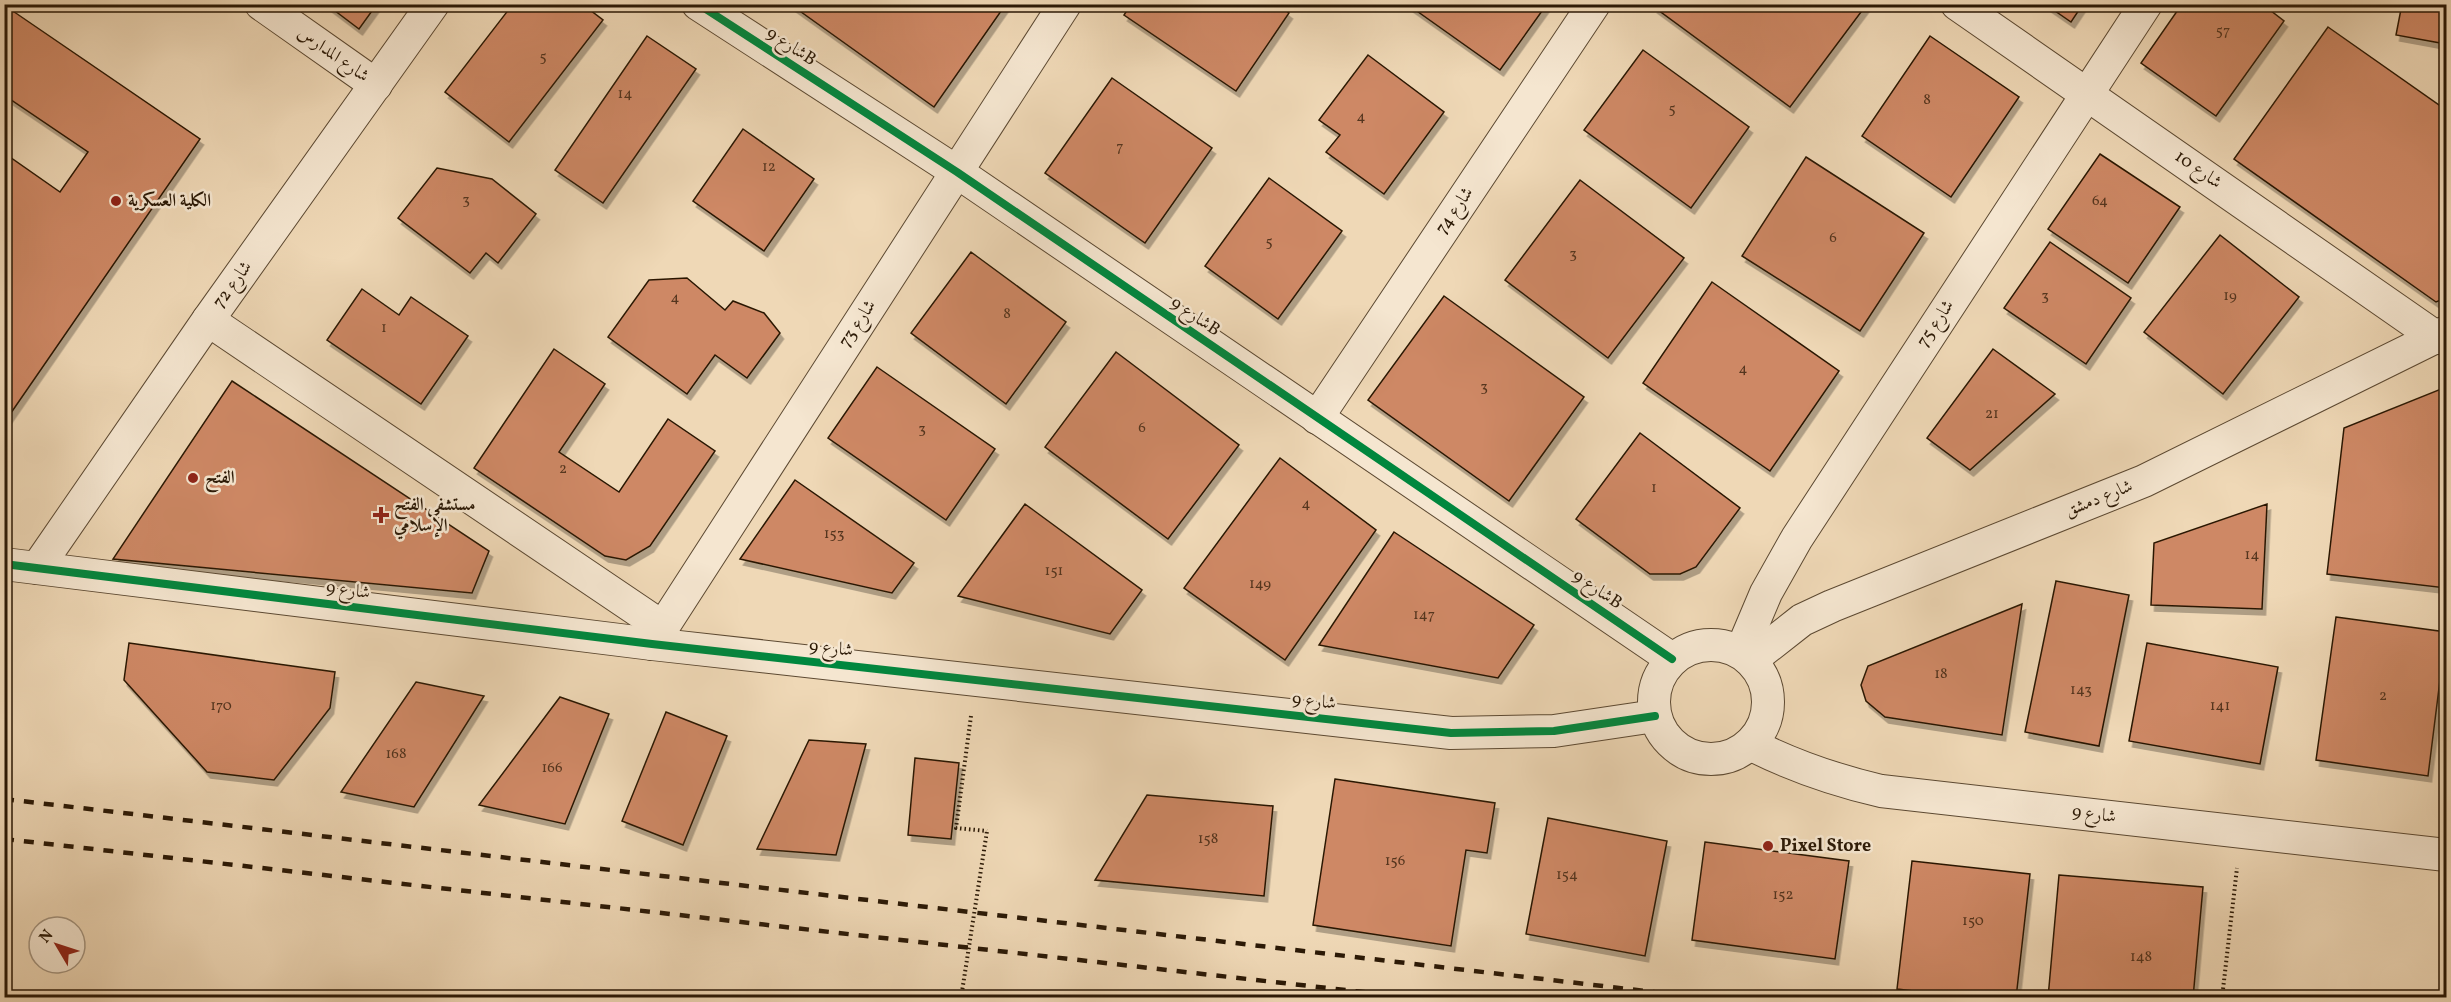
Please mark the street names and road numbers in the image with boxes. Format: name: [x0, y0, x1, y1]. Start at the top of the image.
street label: شارع المدارس: [291, 21, 374, 90]
street label: شارع 9B: [760, 21, 821, 73]
street label: شارع 10: [2169, 145, 2227, 196]
street label: شارع 74: [1430, 182, 1481, 240]
street label: شارع 72: [207, 256, 259, 314]
street label: شارع 9B: [1164, 291, 1225, 344]
street label: شارع 73: [833, 295, 884, 353]
street label: شارع 75: [1911, 295, 1962, 353]
street label: شارع دمشق: [2061, 474, 2137, 525]
street label: شارع 9B: [1566, 564, 1627, 617]
street label: شارع 9: [324, 576, 371, 607]
street label: شارع 9: [808, 634, 854, 665]
street label: شارع 9: [1291, 687, 1337, 718]
street label: شارع 9: [2070, 800, 2117, 831]

